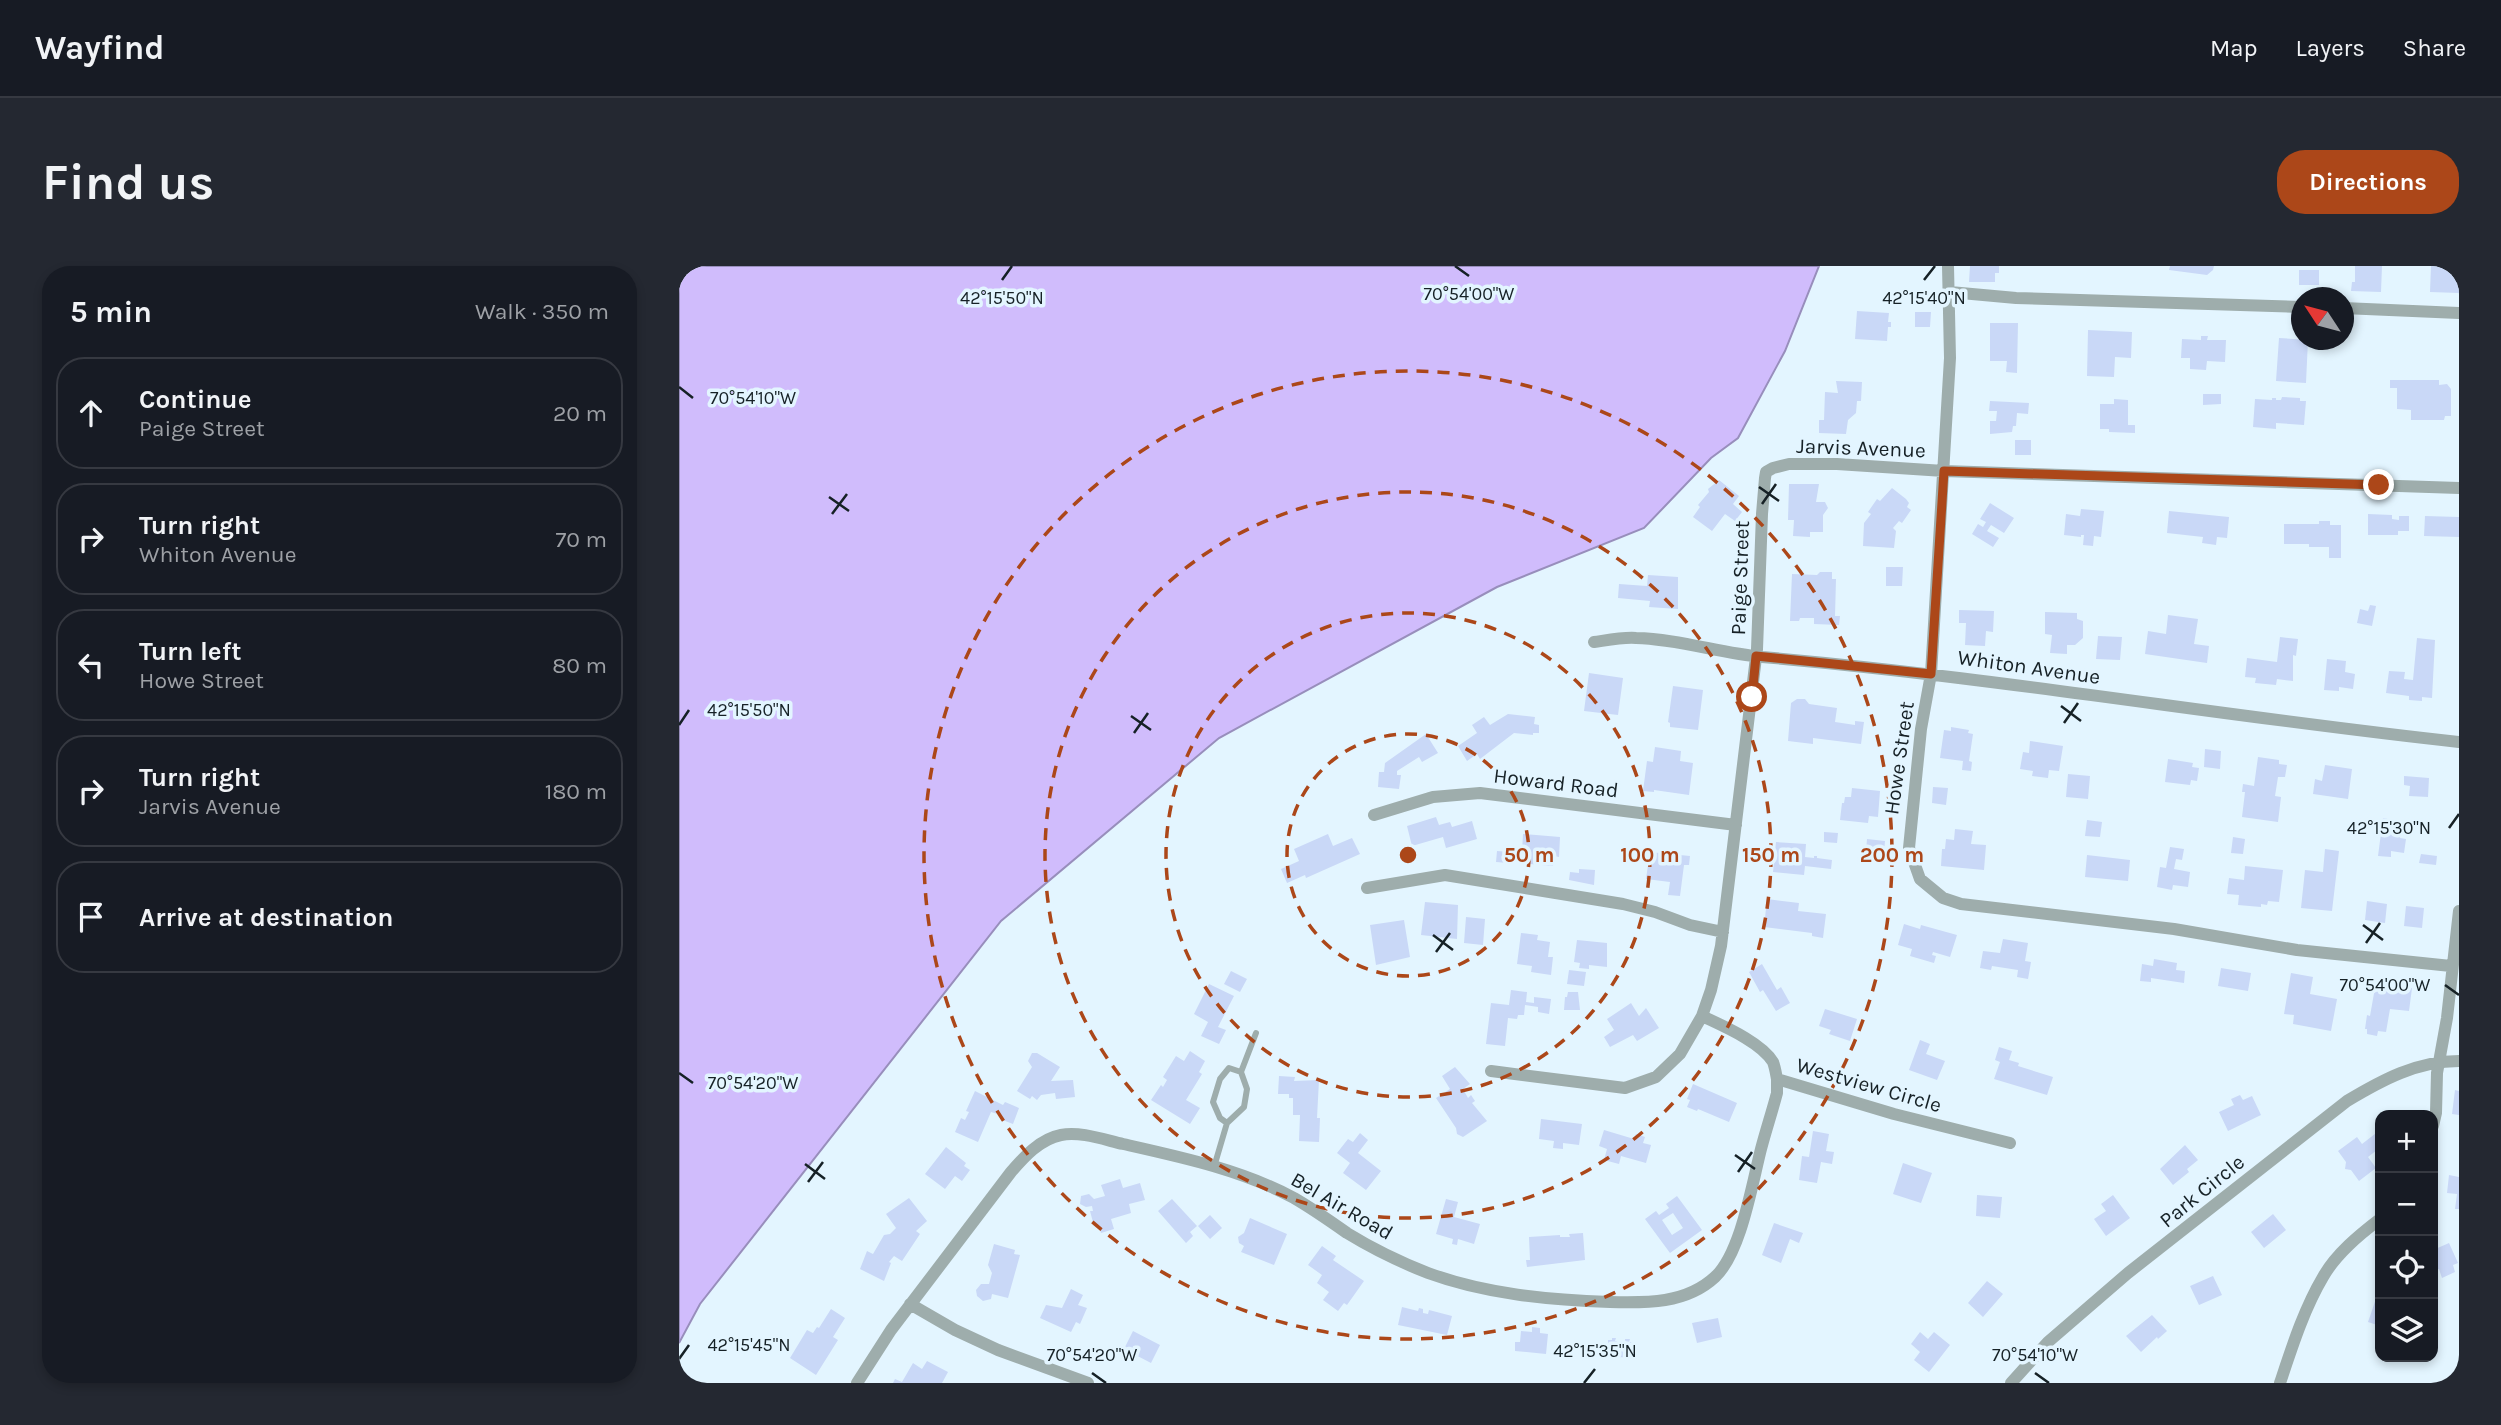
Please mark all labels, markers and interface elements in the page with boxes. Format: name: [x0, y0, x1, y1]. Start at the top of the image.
text: Wayfind: [35, 29, 165, 67]
text: Map: [2210, 34, 2258, 62]
text: Layers: [2296, 34, 2365, 62]
text: Share: [2403, 34, 2466, 62]
button: Directions: [2277, 150, 2459, 214]
text: Find us: [42, 154, 214, 211]
text: 70°54'00"W: [1424, 283, 1514, 305]
text: 42°15'50"N: [960, 287, 1044, 309]
text: 42°15'40"N: [1882, 287, 1966, 309]
north arrow: [2291, 287, 2354, 350]
text: 5 min: [70, 294, 152, 330]
text: Walk · 350 m: [475, 298, 609, 325]
text: Continue: [139, 384, 251, 415]
text: 70°54'10"W: [710, 387, 796, 409]
icon: ahead: [72, 394, 110, 432]
text: 20 m: [553, 400, 607, 427]
text: Paige Street: [139, 415, 265, 442]
street label: Jarvis Avenue: [1796, 434, 1926, 462]
route end: [2363, 469, 2394, 500]
text: Turn right: [139, 510, 260, 541]
icon: right: [72, 520, 110, 558]
street label: Paige Street: [1726, 520, 1754, 636]
text: 70 m: [556, 526, 607, 553]
text: Whiton Avenue: [139, 541, 297, 568]
text: Turn left: [139, 636, 241, 667]
street label: Whiton Avenue: [1956, 645, 2102, 689]
icon: left: [72, 646, 110, 684]
text: 80 m: [552, 652, 607, 679]
text: Howe Street: [139, 667, 264, 694]
route start: [1736, 681, 1767, 712]
text: 42°15'50"N: [707, 699, 791, 721]
street label: Howe Street: [1879, 700, 1919, 816]
text: Turn right: [139, 762, 260, 793]
street label: Howard Road: [1492, 763, 1620, 803]
icon: right: [72, 772, 110, 810]
text: 180 m: [545, 778, 607, 805]
text: Jarvis Avenue: [139, 793, 281, 820]
text: 42°15'30"N: [2347, 817, 2431, 839]
centre of rings: [1396, 843, 1420, 867]
text: 50 m: [1504, 843, 1554, 867]
text: 100 m: [1620, 843, 1680, 867]
text: 150 m: [1742, 843, 1800, 867]
text: 200 m: [1860, 843, 1924, 867]
icon: arrive: [72, 898, 110, 936]
text: Arrive at destination: [139, 902, 393, 933]
text: 70°54'00"W: [2340, 974, 2430, 996]
street label: Westview Circle: [1794, 1053, 1944, 1117]
text: 70°54'20"W: [708, 1072, 798, 1094]
map controls: [2375, 1110, 2438, 1362]
button: +: [2375, 1110, 2438, 1173]
street label: Park Circle: [2155, 1150, 2249, 1232]
street label: Bel Air Road: [1287, 1167, 1397, 1245]
button: −: [2375, 1173, 2438, 1236]
button: locate: [2375, 1236, 2438, 1299]
button: layers: [2375, 1299, 2438, 1362]
text: 42°15'45"N: [707, 1334, 791, 1356]
text: 42°15'35"N: [1553, 1340, 1637, 1362]
text: 70°54'20"W: [1047, 1344, 1137, 1366]
text: 70°54'10"W: [1992, 1344, 2078, 1366]

